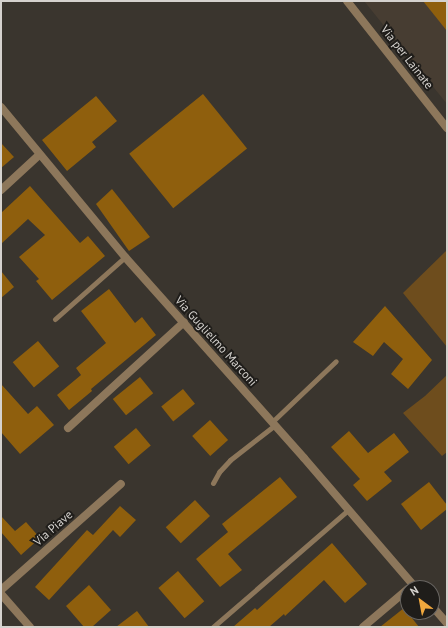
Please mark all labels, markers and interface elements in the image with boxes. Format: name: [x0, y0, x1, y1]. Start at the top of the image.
street label: Via per Lainate: [378, 22, 436, 92]
street label: Via Guglielmo Marconi: [172, 293, 260, 389]
street label: Via Piave: [31, 507, 75, 549]
north arrow: [400, 580, 440, 620]
text: N: [407, 583, 421, 599]

